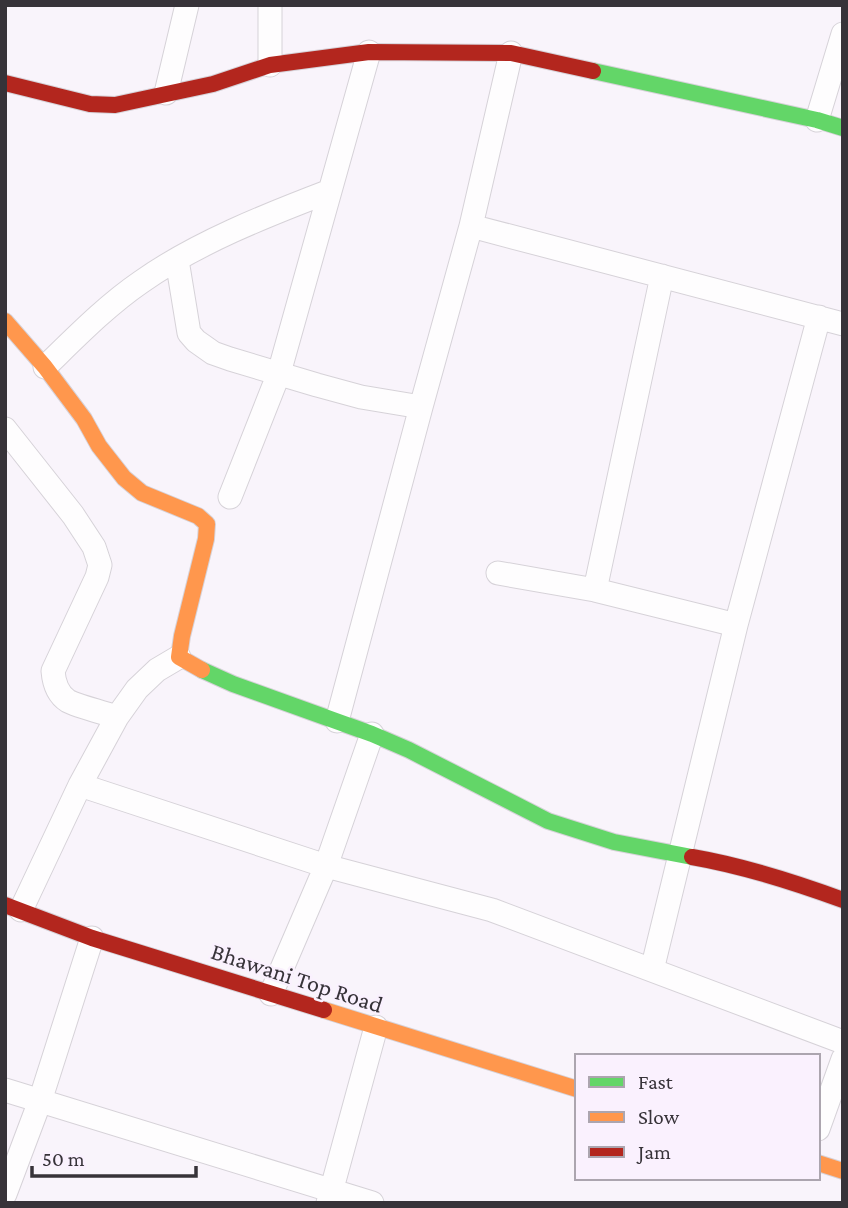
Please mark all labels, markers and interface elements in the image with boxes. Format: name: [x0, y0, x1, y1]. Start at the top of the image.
street label: Bhawani Top Road: [208, 937, 387, 1018]
legend: [575, 1054, 820, 1180]
text: Fast: [638, 1070, 674, 1094]
text: Slow: [638, 1105, 680, 1129]
scale bar: [32, 1134, 196, 1178]
text: Jam: [636, 1140, 671, 1164]
text: 50 m: [42, 1147, 85, 1171]

